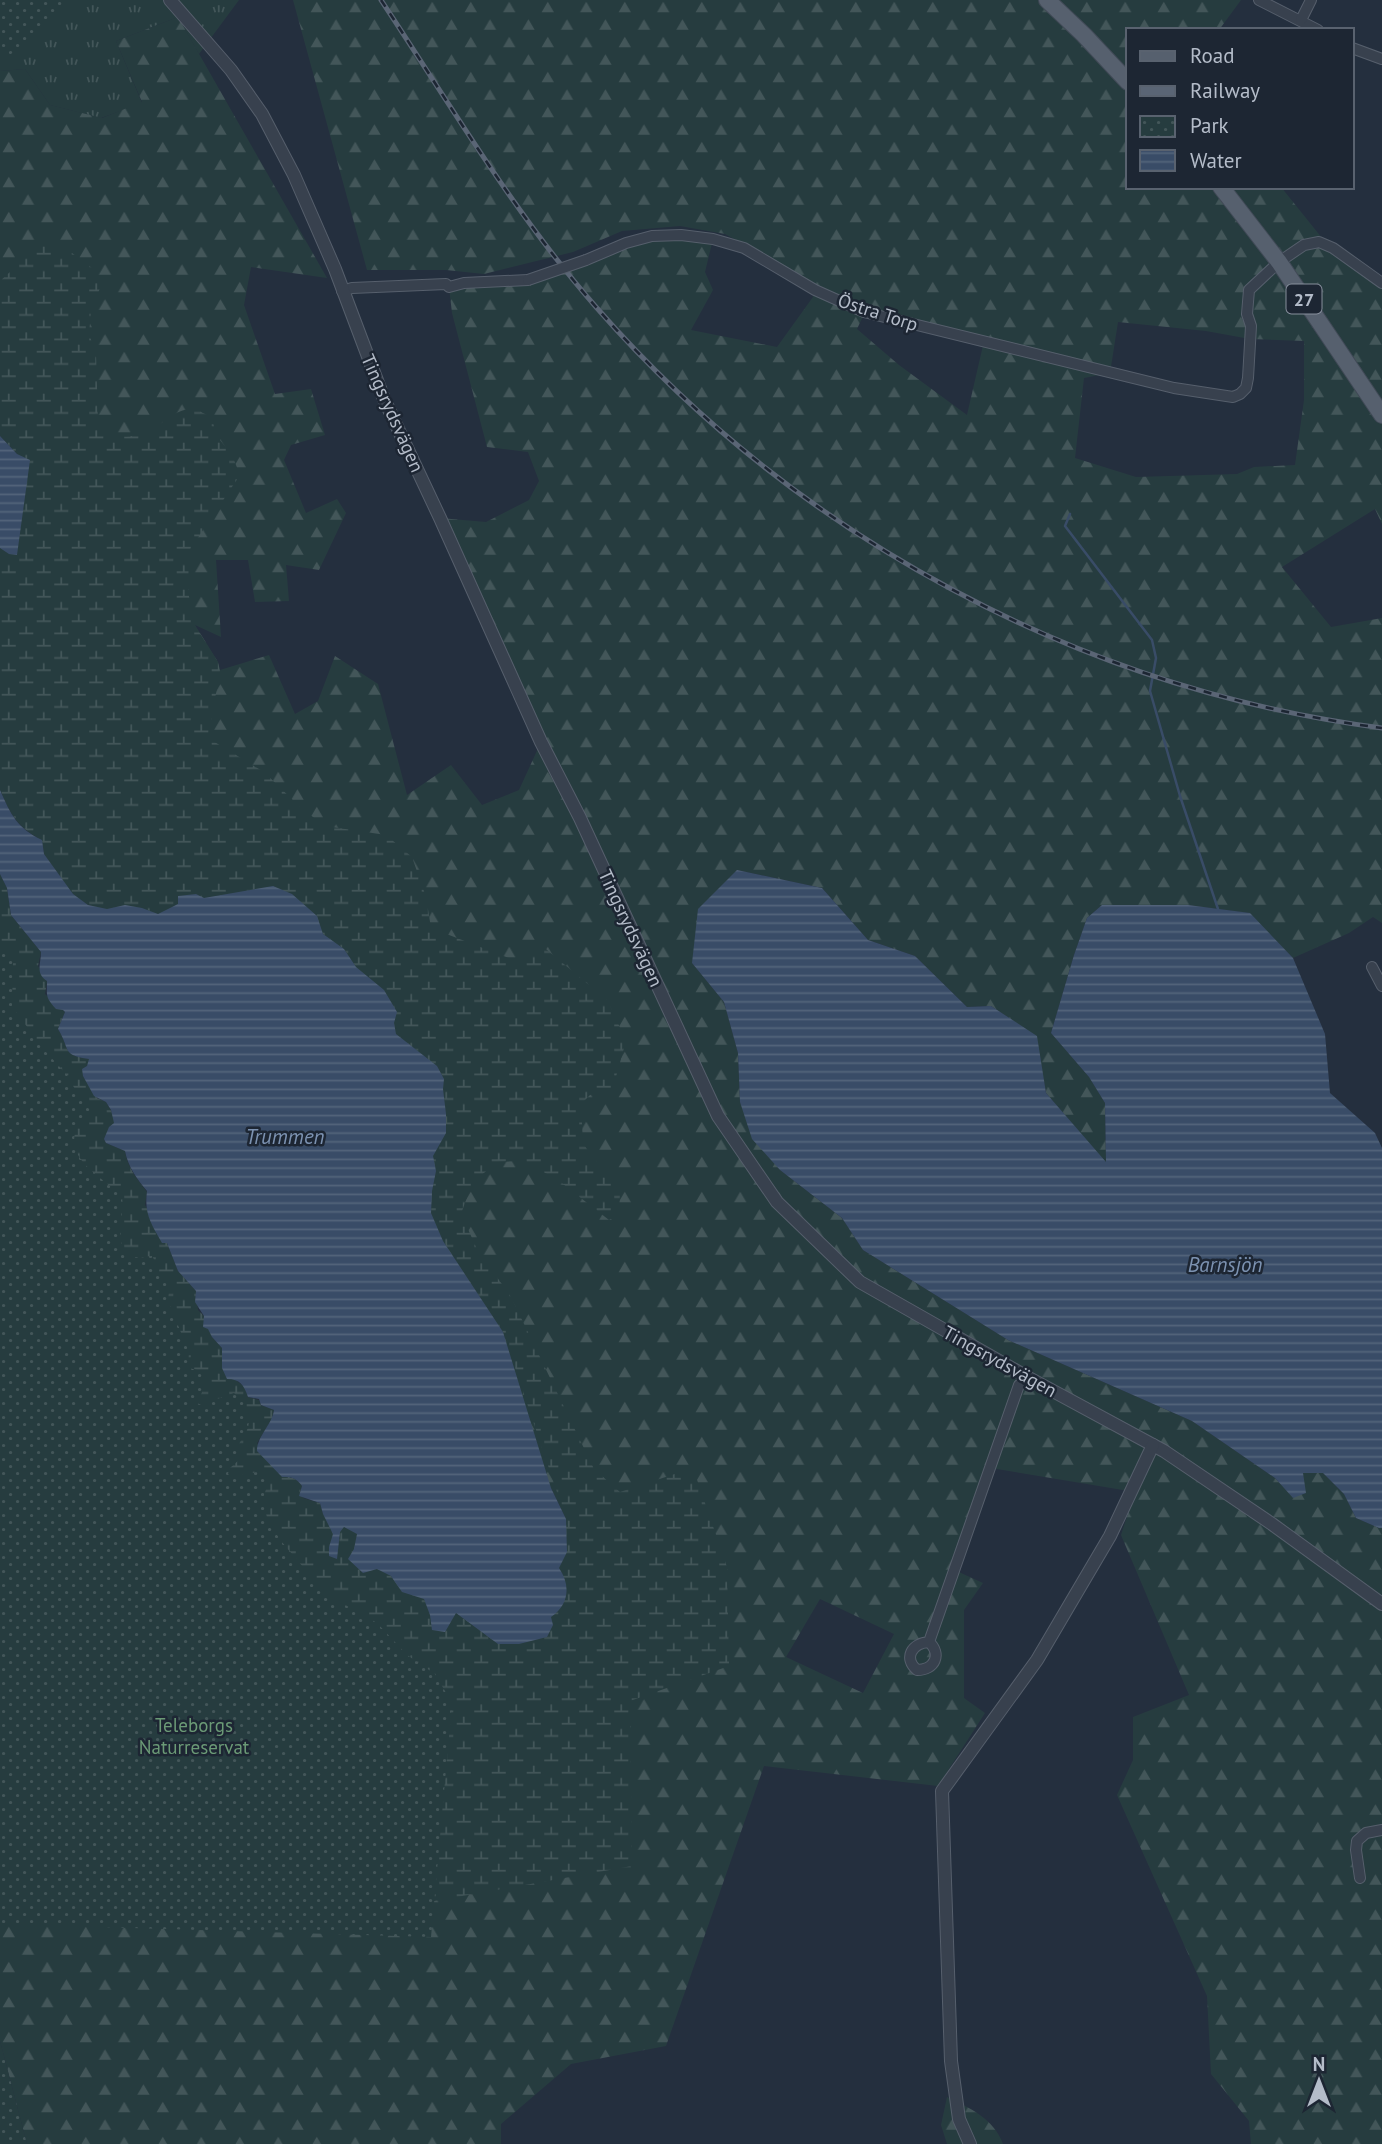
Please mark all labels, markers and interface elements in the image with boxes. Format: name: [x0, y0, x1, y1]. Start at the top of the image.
legend: [1126, 28, 1354, 189]
text: Road: [1190, 42, 1234, 69]
text: Railway: [1190, 77, 1260, 104]
text: Park: [1190, 112, 1229, 139]
text: Water: [1190, 147, 1242, 174]
road number: 27: [1286, 284, 1322, 314]
street label: Östra Torp: [835, 288, 921, 336]
street label: Tingsrydsvägen: [356, 350, 430, 476]
street label: Tingsrydsvägen: [593, 866, 669, 990]
water label: Trummen: [245, 1123, 325, 1150]
water label: Barnsjön: [1188, 1251, 1262, 1278]
street label: Tingsrydsvägen: [939, 1320, 1061, 1402]
park label: Teleborgs Naturreservat: [139, 1713, 250, 1759]
north arrow: [1284, 2046, 1354, 2116]
text: N: [1313, 2052, 1325, 2076]

